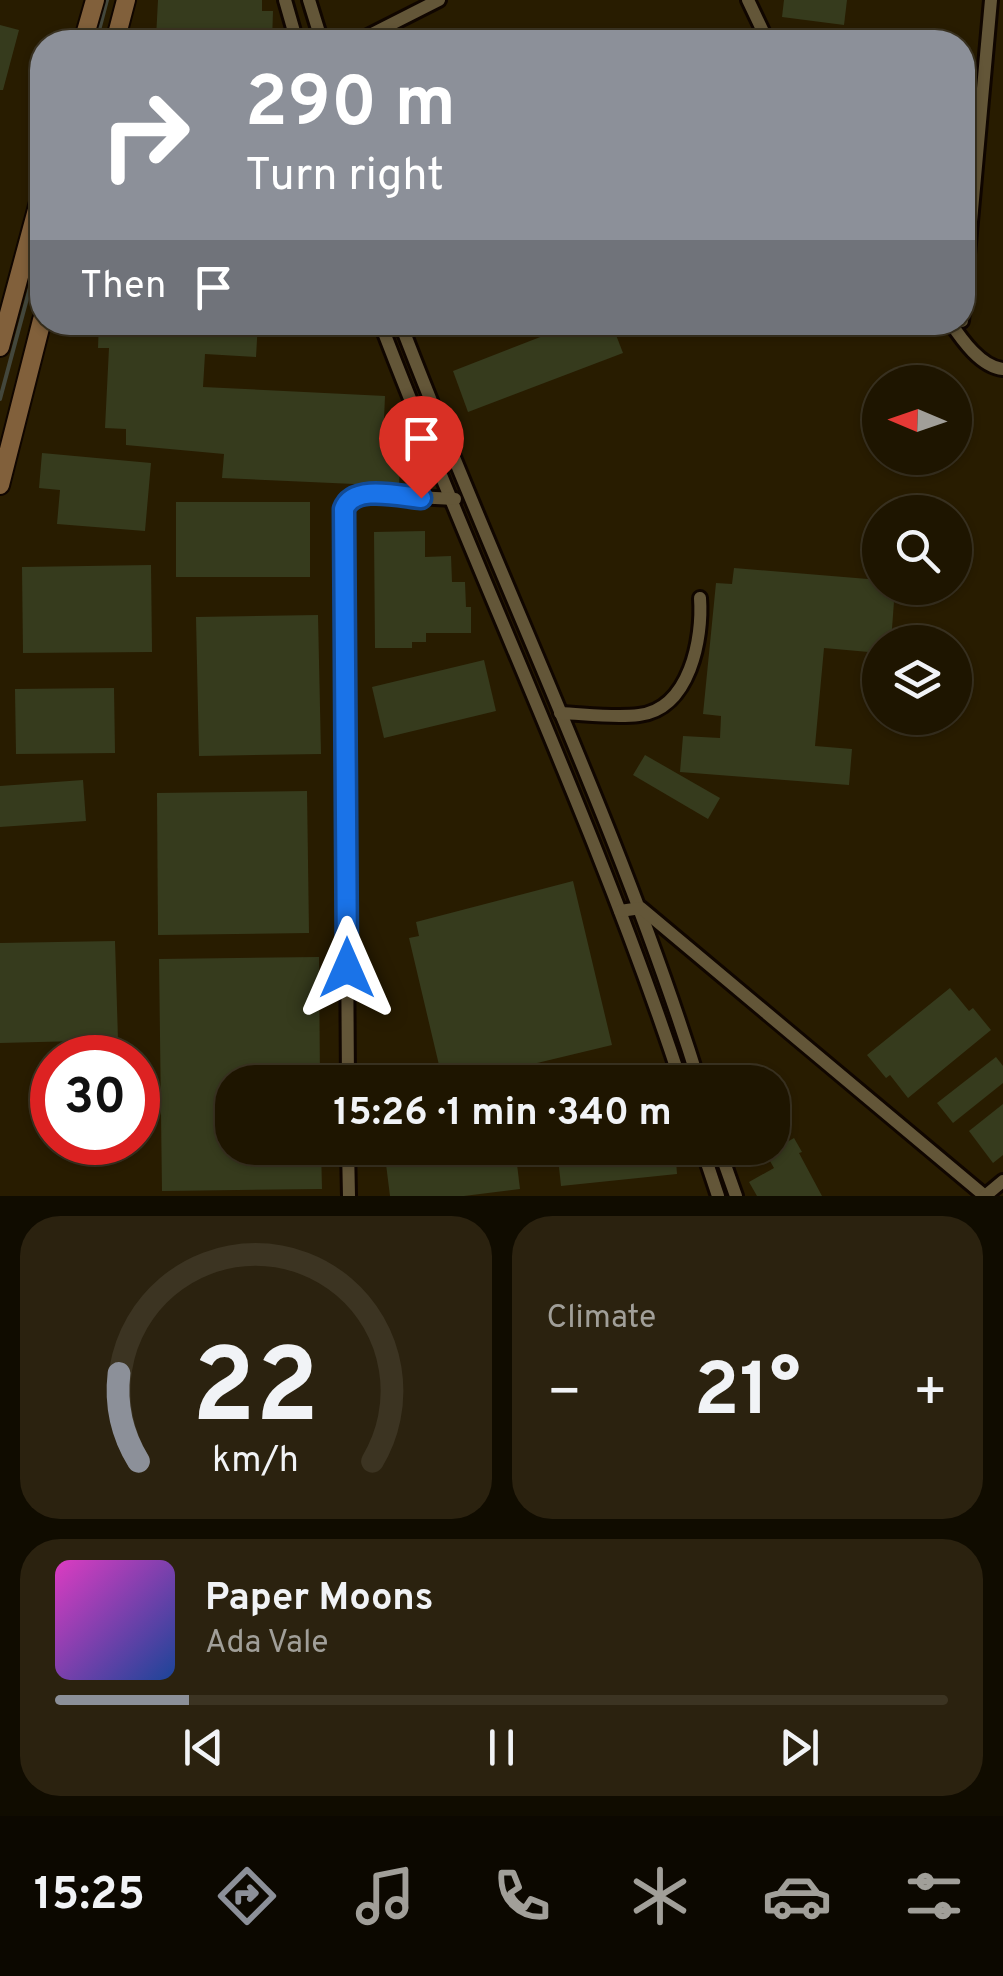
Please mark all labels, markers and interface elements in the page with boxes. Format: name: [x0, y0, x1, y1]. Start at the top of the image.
text: 290 m: [245, 62, 456, 151]
icon: right: [80, 70, 210, 200]
text: Turn right: [245, 149, 444, 206]
icon: arrive: [186, 260, 241, 315]
text: Then: [80, 263, 166, 312]
north arrow: [862, 365, 972, 475]
map controls: [862, 365, 972, 735]
pin: [379, 396, 464, 499]
icon: arrive: [394, 411, 449, 466]
button: search: [862, 495, 972, 605]
button: layers: [862, 625, 972, 735]
position arrow: [295, 916, 399, 1020]
speed limit sign: 30: [30, 1035, 160, 1165]
text: 15:26 · 1 min · 340 m: [333, 1090, 672, 1139]
text: Climate: [547, 1299, 656, 1339]
text: 22: [192, 1327, 319, 1459]
text: 21°: [694, 1347, 801, 1442]
text: −: [547, 1360, 582, 1430]
text: +: [913, 1360, 948, 1430]
text: km/h: [212, 1439, 299, 1485]
text: Paper Moons: [205, 1575, 434, 1624]
text: Ada Vale: [205, 1624, 329, 1664]
icon: previous: [176, 1720, 231, 1775]
icon: pause: [474, 1720, 529, 1775]
icon: next: [772, 1720, 827, 1775]
icon: directions: [212, 1861, 282, 1931]
icon: music: [350, 1861, 420, 1931]
icon: phone: [487, 1861, 557, 1931]
icon: climate: [625, 1861, 695, 1931]
icon: car: [762, 1861, 832, 1931]
icon: filters: [899, 1861, 969, 1931]
text: 15:25: [34, 1868, 145, 1925]

